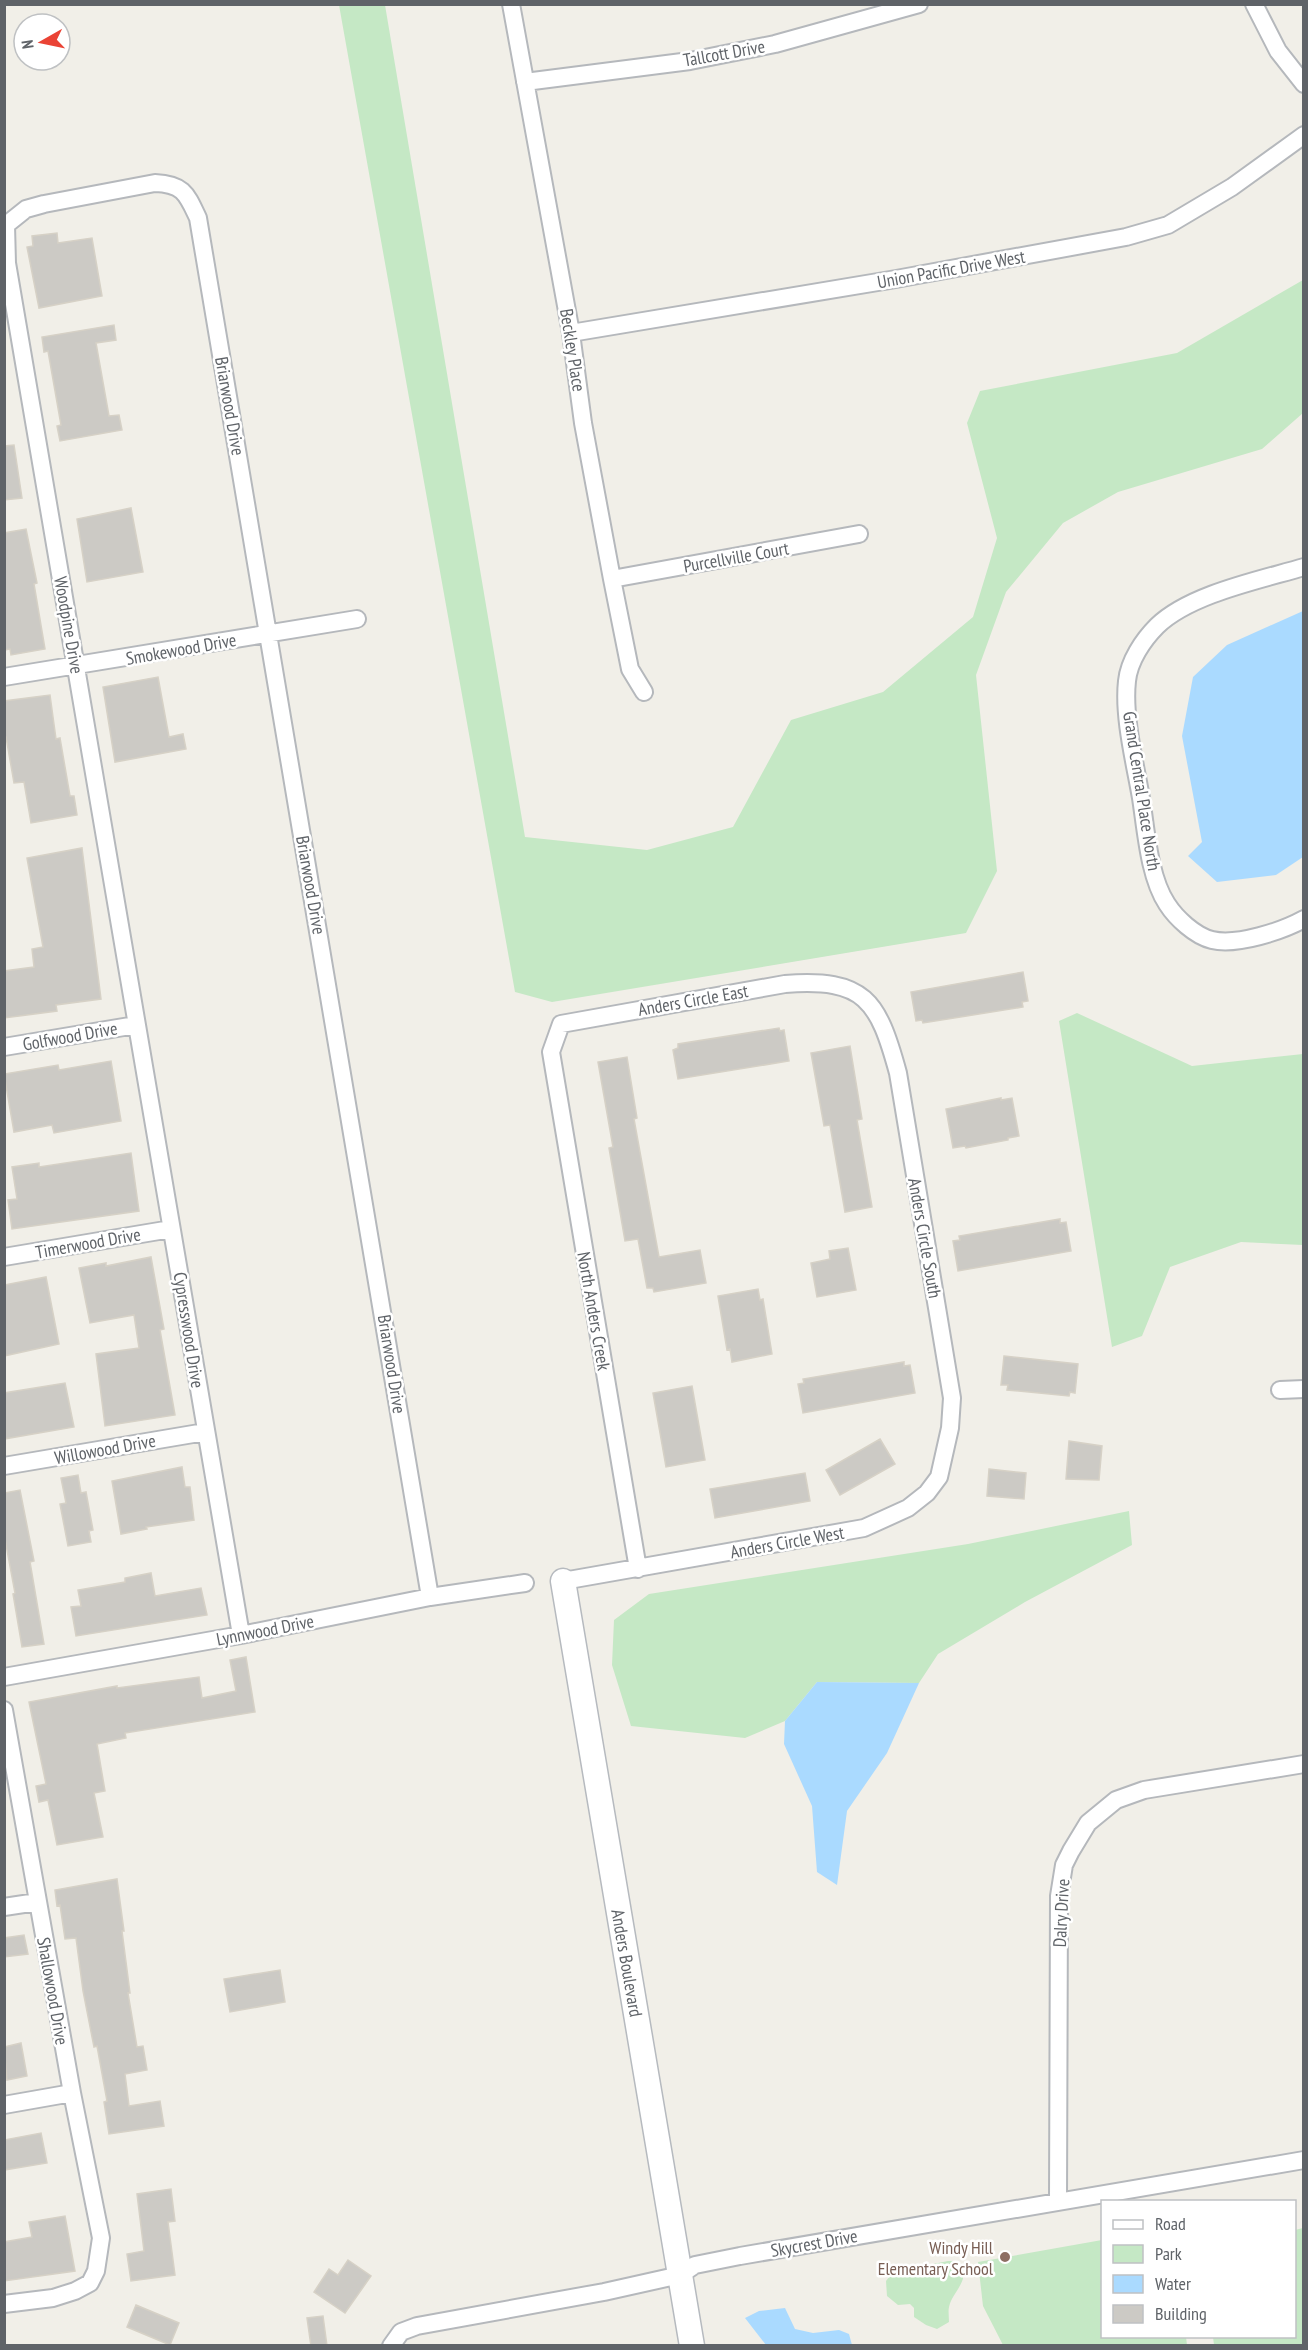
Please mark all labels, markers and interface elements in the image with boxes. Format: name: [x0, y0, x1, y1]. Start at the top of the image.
north arrow: [12, 12, 72, 72]
street label: Tallcott Drive: [681, 35, 767, 71]
text: N: [17, 39, 38, 50]
street label: Union Pacific Drive West: [875, 245, 1027, 293]
street label: Beckley Place: [555, 307, 591, 393]
street label: Briarwood Drive: [210, 355, 250, 457]
street label: Purcellville Court: [682, 536, 790, 578]
street label: Woodpine Drive: [49, 575, 89, 675]
street label: Smokewood Drive: [124, 628, 238, 670]
street label: Grand Central Place North: [1118, 710, 1166, 872]
street label: Briarwood Drive: [291, 834, 331, 936]
street label: Anders Circle East: [636, 979, 750, 1021]
street label: Golfwood Drive: [21, 1016, 119, 1056]
street label: Anders Circle South: [903, 1176, 947, 1300]
street label: Timerwood Drive: [34, 1222, 142, 1264]
street label: North Anders Creek: [572, 1250, 616, 1372]
street label: Cypresswood Drive: [168, 1270, 210, 1390]
street label: Briarwood Drive: [373, 1313, 411, 1415]
street label: Willowood Drive: [53, 1429, 157, 1469]
street label: Anders Circle West: [728, 1521, 846, 1563]
street label: Lynnwood Drive: [214, 1609, 316, 1651]
street label: Dalry Drive: [1048, 1878, 1074, 1948]
street label: Anders Boulevard: [606, 1907, 648, 2019]
street label: Shallowood Drive: [32, 1935, 74, 2047]
legend: [1101, 2200, 1296, 2338]
text: Road: [1155, 2212, 1186, 2235]
street label: Skycrest Drive: [769, 2224, 859, 2262]
place label: Windy Hill Elementary School: [878, 2236, 994, 2280]
text: Park: [1155, 2242, 1182, 2265]
marker: Windy Hill Elementary School: [998, 2250, 1012, 2264]
text: Water: [1155, 2272, 1191, 2295]
text: Building: [1155, 2302, 1207, 2325]

